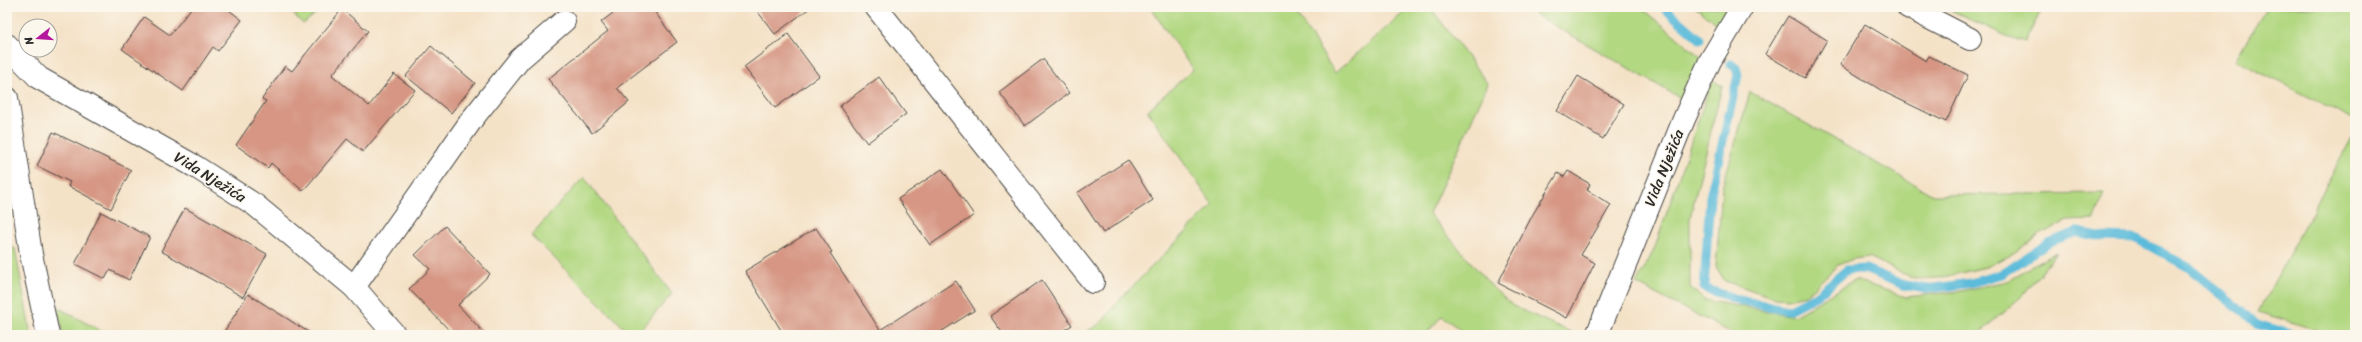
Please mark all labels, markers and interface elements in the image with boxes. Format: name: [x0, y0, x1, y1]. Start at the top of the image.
north arrow: [18, 18, 58, 58]
text: N: [19, 34, 39, 48]
street label: Vida Nježića: [1637, 125, 1691, 211]
street label: Vida Nježića: [169, 144, 252, 210]

